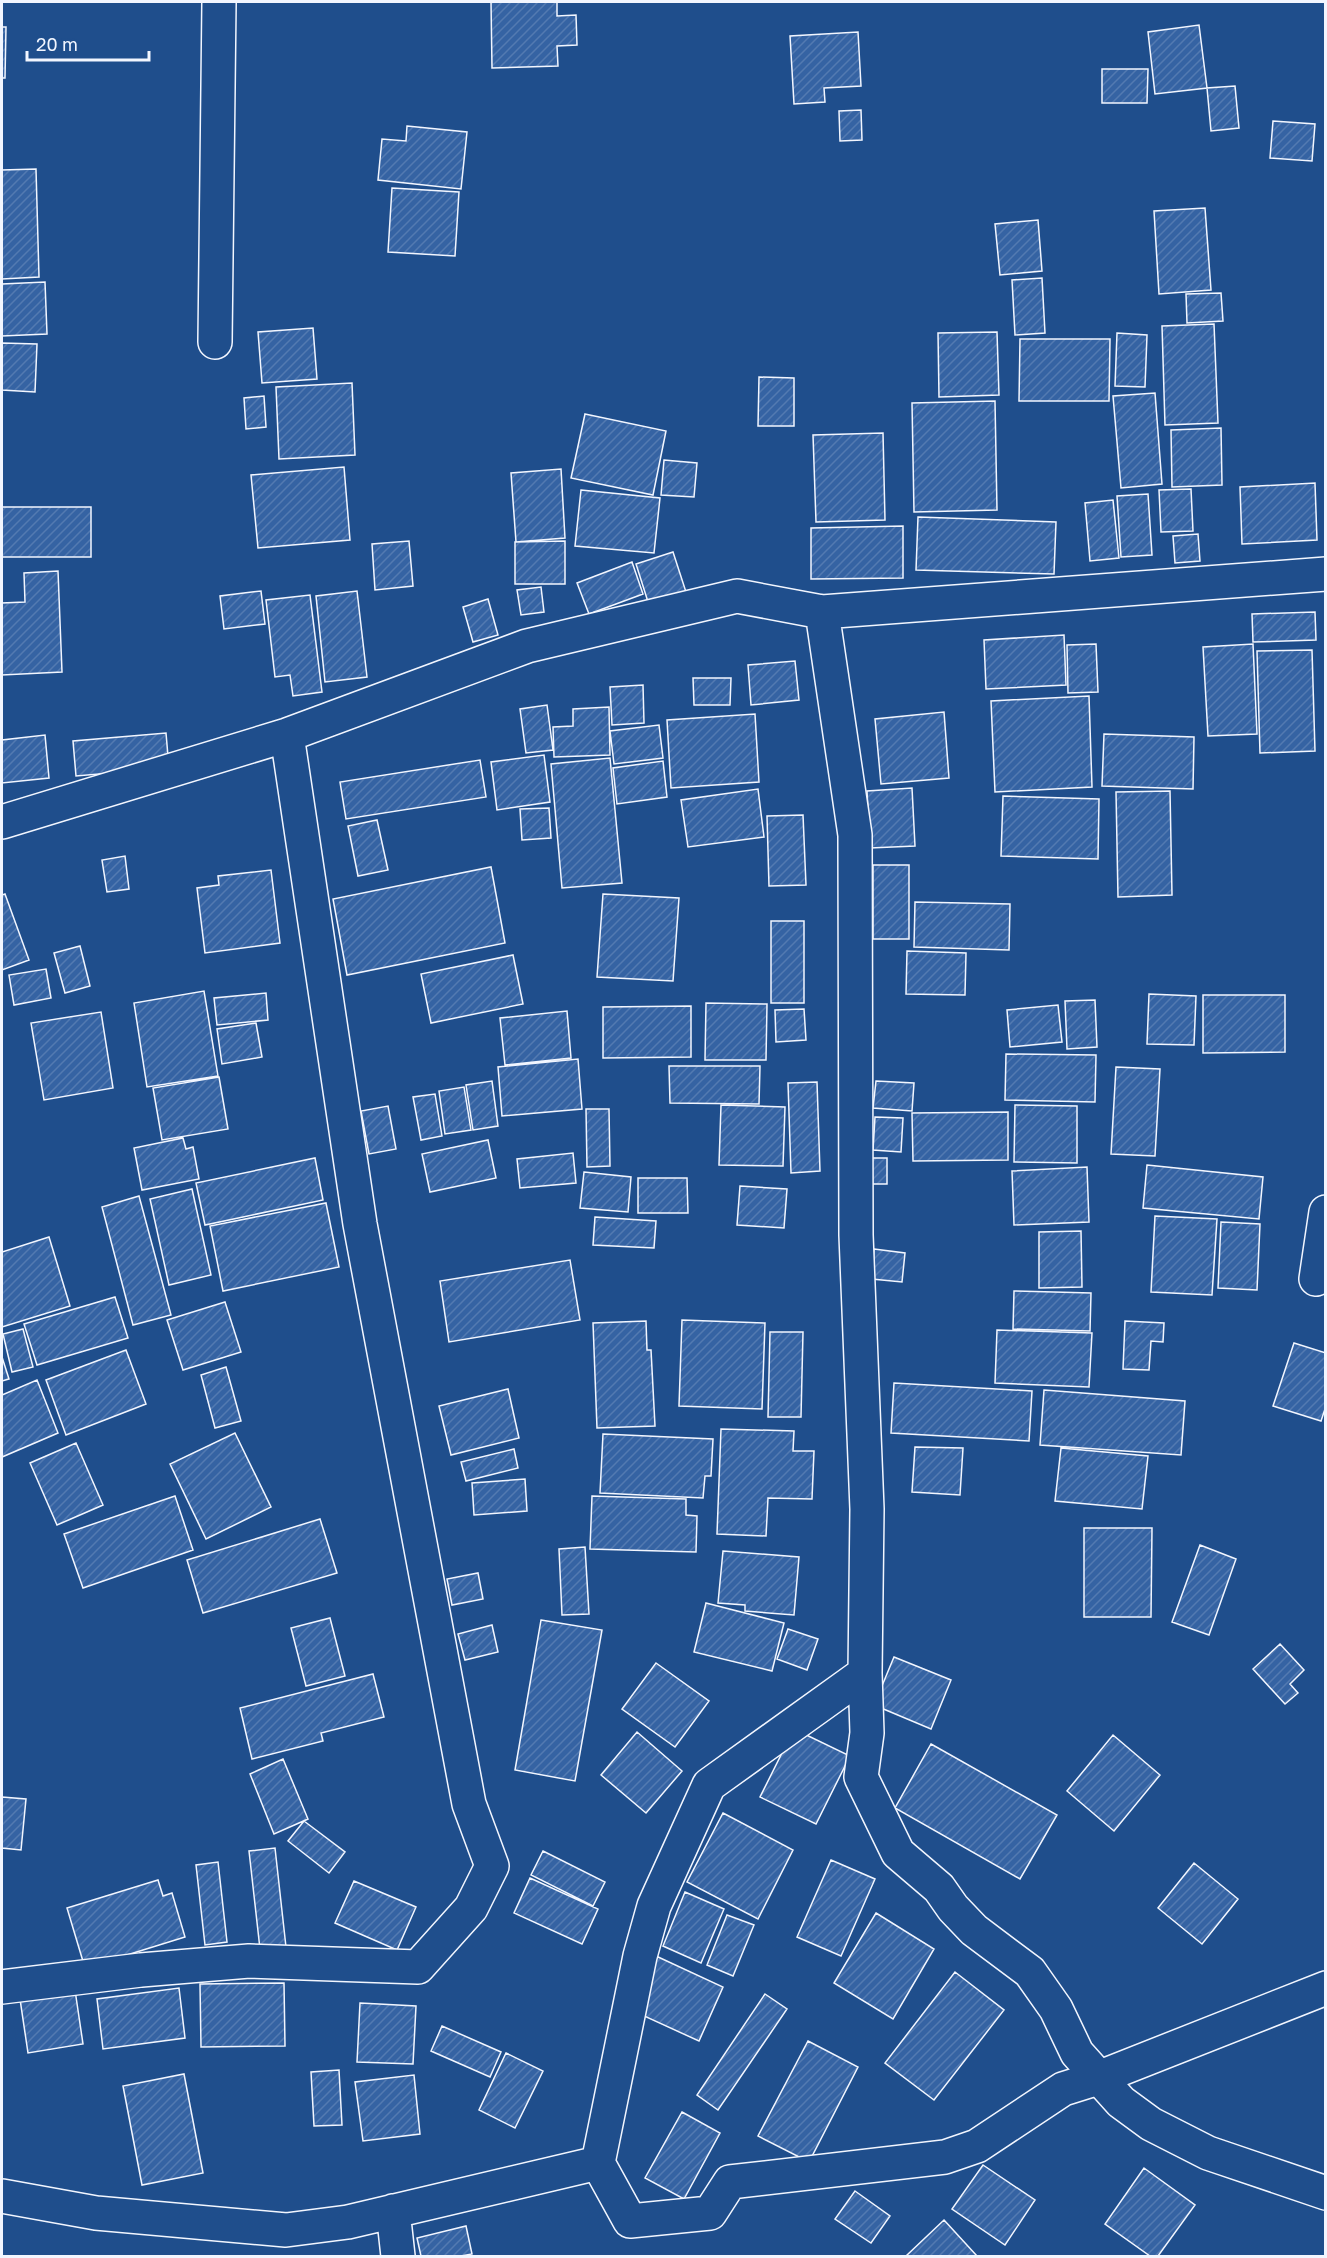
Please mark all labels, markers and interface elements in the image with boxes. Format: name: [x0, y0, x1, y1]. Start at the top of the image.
scale bar: [27, 24, 148, 62]
text: 20 m: [36, 33, 78, 55]

